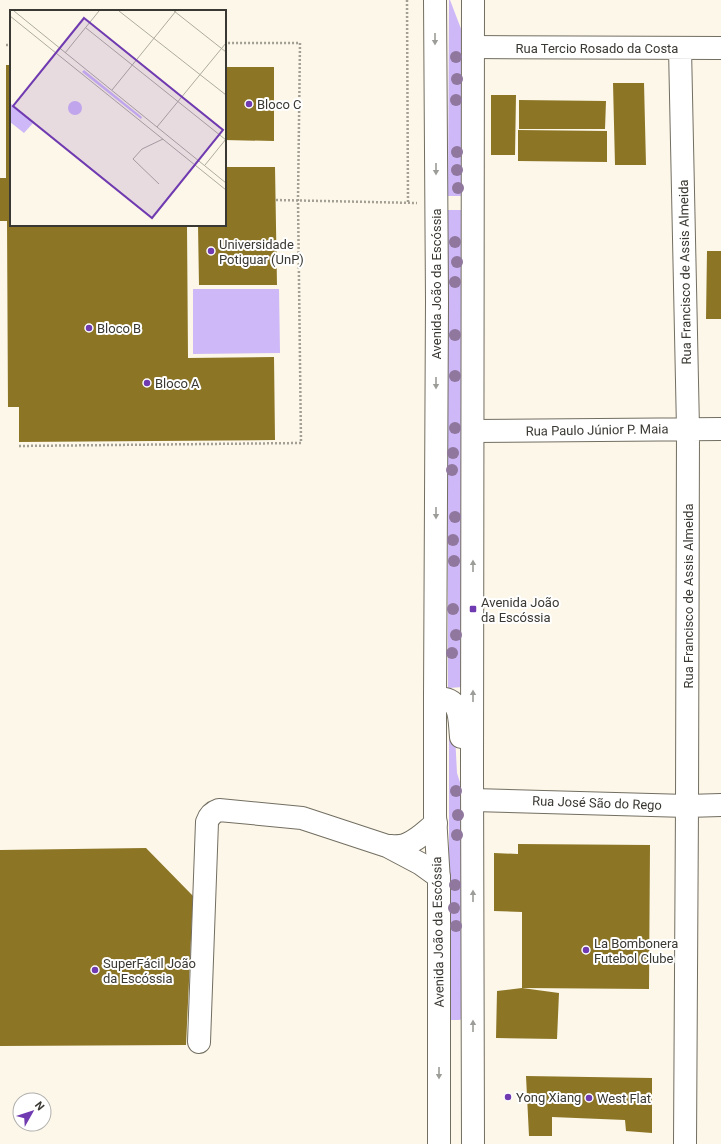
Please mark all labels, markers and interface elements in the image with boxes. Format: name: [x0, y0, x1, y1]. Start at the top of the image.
inset map: [10, 10, 226, 226]
one-way arrow: [432, 33, 438, 46]
street label: Rua Tercio Rosado da Costa: [516, 41, 678, 56]
place label: Bloco C: [257, 97, 302, 112]
marker: Bloco C: [244, 99, 254, 109]
one-way arrow: [433, 163, 439, 176]
street label: Rua Francisco de Assis Almeida: [676, 179, 694, 365]
street label: Avenida João da Escóssia: [429, 208, 444, 360]
place label: Universidade Potiguar (UnP): [219, 237, 304, 267]
marker: Universidade Potiguar (UnP): [206, 246, 216, 256]
place label: Bloco B: [97, 321, 141, 336]
marker: Bloco B: [84, 323, 94, 333]
place label: Bloco A: [155, 376, 200, 391]
one-way arrow: [433, 377, 439, 390]
marker: Bloco A: [142, 378, 152, 388]
street label: Rua Paulo Júnior P. Maia: [525, 421, 669, 439]
street label: Rua Francisco de Assis Almeida: [681, 504, 696, 688]
one-way arrow: [433, 507, 439, 520]
one-way arrow: [470, 559, 476, 572]
place label: Avenida João da Escóssia: [481, 595, 559, 625]
marker: Avenida João da Escóssia: [468, 604, 478, 614]
one-way arrow: [470, 689, 476, 702]
street label: Rua José São do Rego: [532, 793, 662, 813]
street label: Avenida João da Escóssia: [429, 856, 447, 1008]
one-way arrow: [470, 889, 476, 902]
place label: La Bombonera Futebol Clube: [594, 936, 678, 966]
marker: La Bombonera Futebol Clube: [581, 945, 591, 955]
place label: SuperFácil João da Escóssia: [103, 956, 196, 986]
marker: SuperFácil João da Escóssia: [90, 965, 100, 975]
one-way arrow: [470, 1019, 476, 1032]
one-way arrow: [436, 1067, 442, 1080]
place label: Yong Xiang: [516, 1090, 581, 1105]
place label: West Flat: [597, 1091, 651, 1106]
north arrow: [12, 1092, 52, 1132]
marker: Yong Xiang: [503, 1092, 513, 1102]
marker: West Flat: [584, 1093, 594, 1103]
text: N: [32, 1099, 47, 1113]

